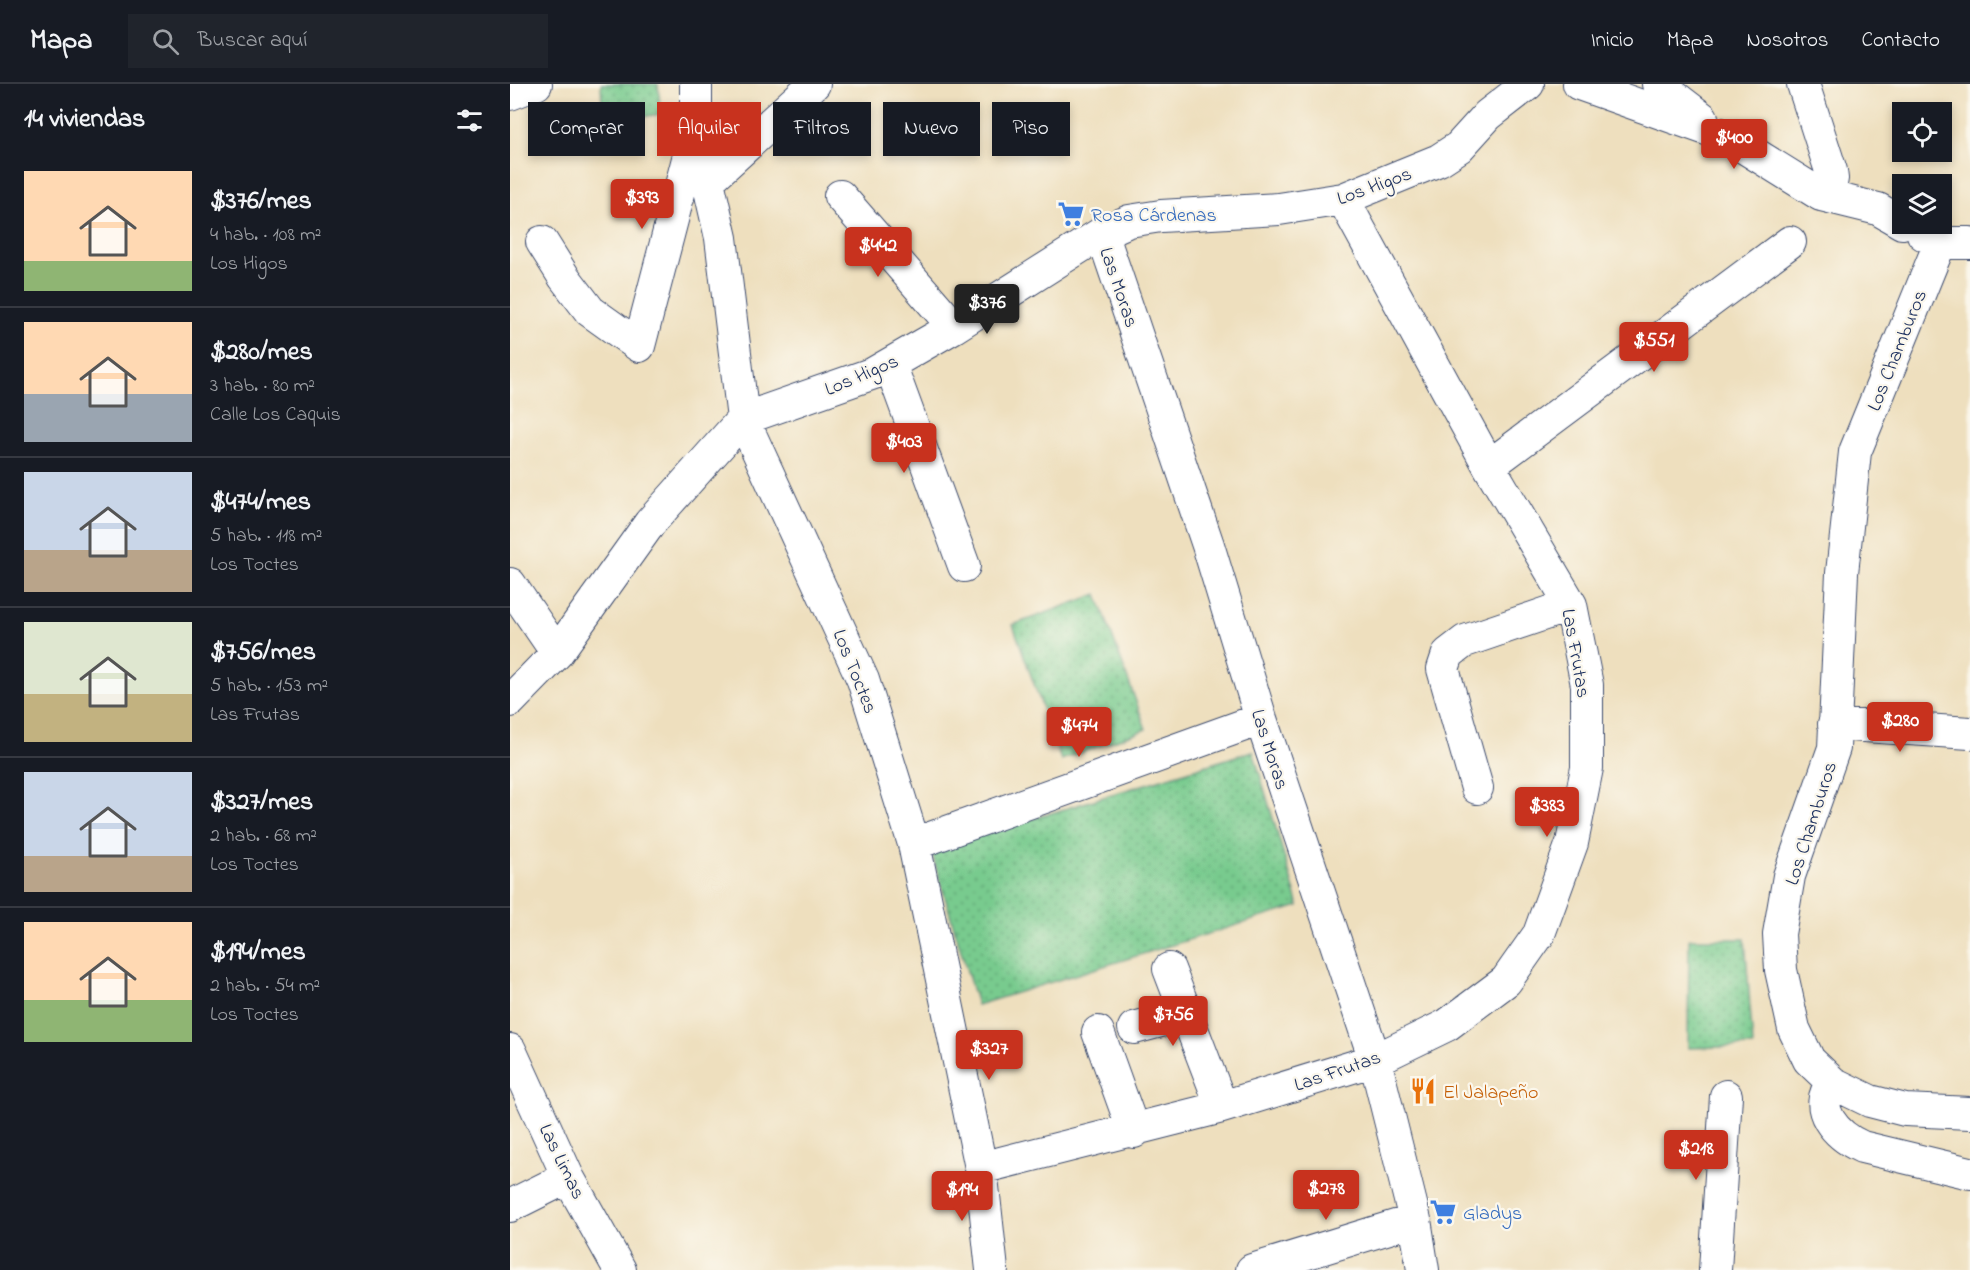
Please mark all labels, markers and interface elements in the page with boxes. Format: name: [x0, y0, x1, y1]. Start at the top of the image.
search box: [128, 14, 548, 68]
text: Mapa: [30, 21, 92, 62]
icon: search: [149, 25, 182, 58]
text: Buscar aquí: [197, 25, 307, 57]
text: Inicio: [1591, 26, 1634, 56]
text: Mapa: [1667, 26, 1714, 56]
text: Nosotros: [1747, 26, 1829, 56]
text: Contacto: [1862, 26, 1940, 56]
text: 14 viviendas: [24, 101, 145, 139]
chip: Comprar: [528, 102, 645, 156]
chip: Alquilar: [657, 102, 761, 156]
chip: Filtros: [773, 102, 871, 156]
chip: Nuevo: [883, 102, 980, 156]
chip: Piso: [992, 102, 1070, 156]
map controls: [1892, 102, 1952, 234]
button: locate: [1892, 102, 1952, 162]
icon: filters: [453, 104, 486, 137]
pin: $400: [1698, 119, 1770, 170]
text: $400: [1715, 124, 1753, 153]
street label: Los Higos: [1333, 160, 1417, 215]
button: layers: [1892, 174, 1952, 234]
pin: $393: [606, 179, 678, 230]
text: $376/mes: [210, 183, 312, 221]
text: $393: [625, 184, 659, 213]
icon: home: [72, 195, 144, 267]
supermarket icon: Rosa Cárdenas: [1056, 199, 1086, 229]
place label: Rosa Cárdenas: [1091, 202, 1217, 231]
text: 4 hab. · 108 m²: [210, 221, 321, 250]
pin: $442: [842, 227, 914, 278]
text: $442: [859, 232, 897, 261]
street label: Las Moras: [1090, 244, 1145, 332]
text: Los Higos: [210, 250, 288, 279]
pin: $376: [951, 284, 1023, 335]
street label: Los Chamburos: [1861, 286, 1936, 416]
text: $376: [968, 289, 1006, 318]
pin: $551: [1618, 322, 1690, 373]
text: $551: [1633, 327, 1675, 356]
text: $280/mes: [210, 334, 313, 372]
icon: home: [72, 346, 144, 418]
street label: Los Higos: [821, 348, 904, 406]
text: 3 hab. · 80 m²: [210, 372, 315, 401]
text: Calle Los Caquis: [210, 401, 341, 430]
pin: $403: [868, 423, 940, 474]
text: $403: [885, 428, 923, 457]
text: $474/mes: [210, 484, 311, 522]
icon: home: [72, 496, 144, 568]
text: 5 hab. · 118 m²: [210, 522, 322, 551]
text: Los Toctes: [210, 551, 299, 580]
street label: Las Frutas: [1552, 607, 1597, 700]
street label: Los Toctes: [824, 625, 884, 719]
text: $756/mes: [210, 634, 316, 672]
icon: home: [72, 646, 144, 718]
text: 5 hab. · 153 m²: [210, 672, 328, 701]
text: Las Frutas: [210, 701, 300, 730]
pin: $280: [1864, 702, 1936, 753]
street label: Las Moras: [1242, 706, 1295, 794]
pin: $474: [1043, 707, 1115, 758]
text: $280: [1881, 707, 1919, 736]
text: $474: [1061, 712, 1097, 741]
street label: Los Chamburos: [1779, 758, 1846, 889]
text: $327/mes: [210, 784, 313, 822]
pin: $383: [1511, 787, 1583, 838]
text: $383: [1529, 792, 1565, 821]
icon: home: [72, 796, 144, 868]
text: 2 hab. · 68 m²: [210, 822, 317, 851]
text: Los Toctes: [210, 851, 299, 880]
text: $194/mes: [210, 934, 306, 972]
icon: home: [72, 946, 144, 1018]
text: 2 hab. · 54 m²: [210, 972, 320, 1001]
pin: $756: [1137, 996, 1209, 1047]
text: Los Toctes: [210, 1001, 299, 1030]
text: $756: [1153, 1001, 1193, 1030]
pin: $327: [953, 1030, 1025, 1081]
text: $327: [970, 1035, 1008, 1064]
street label: Las Frutas: [1291, 1044, 1385, 1101]
restaurant icon: El Jalapeño: [1408, 1076, 1438, 1106]
place label: El Jalapeño: [1443, 1079, 1538, 1108]
street label: Las Limas: [530, 1119, 592, 1205]
pin: $218: [1660, 1130, 1732, 1181]
text: $218: [1678, 1135, 1714, 1164]
pin: $278: [1290, 1170, 1362, 1221]
pin: $194: [926, 1171, 998, 1222]
text: $278: [1307, 1175, 1345, 1204]
text: $194: [946, 1176, 978, 1205]
supermarket icon: Gladys: [1428, 1197, 1458, 1227]
place label: Gladys: [1463, 1200, 1522, 1229]

